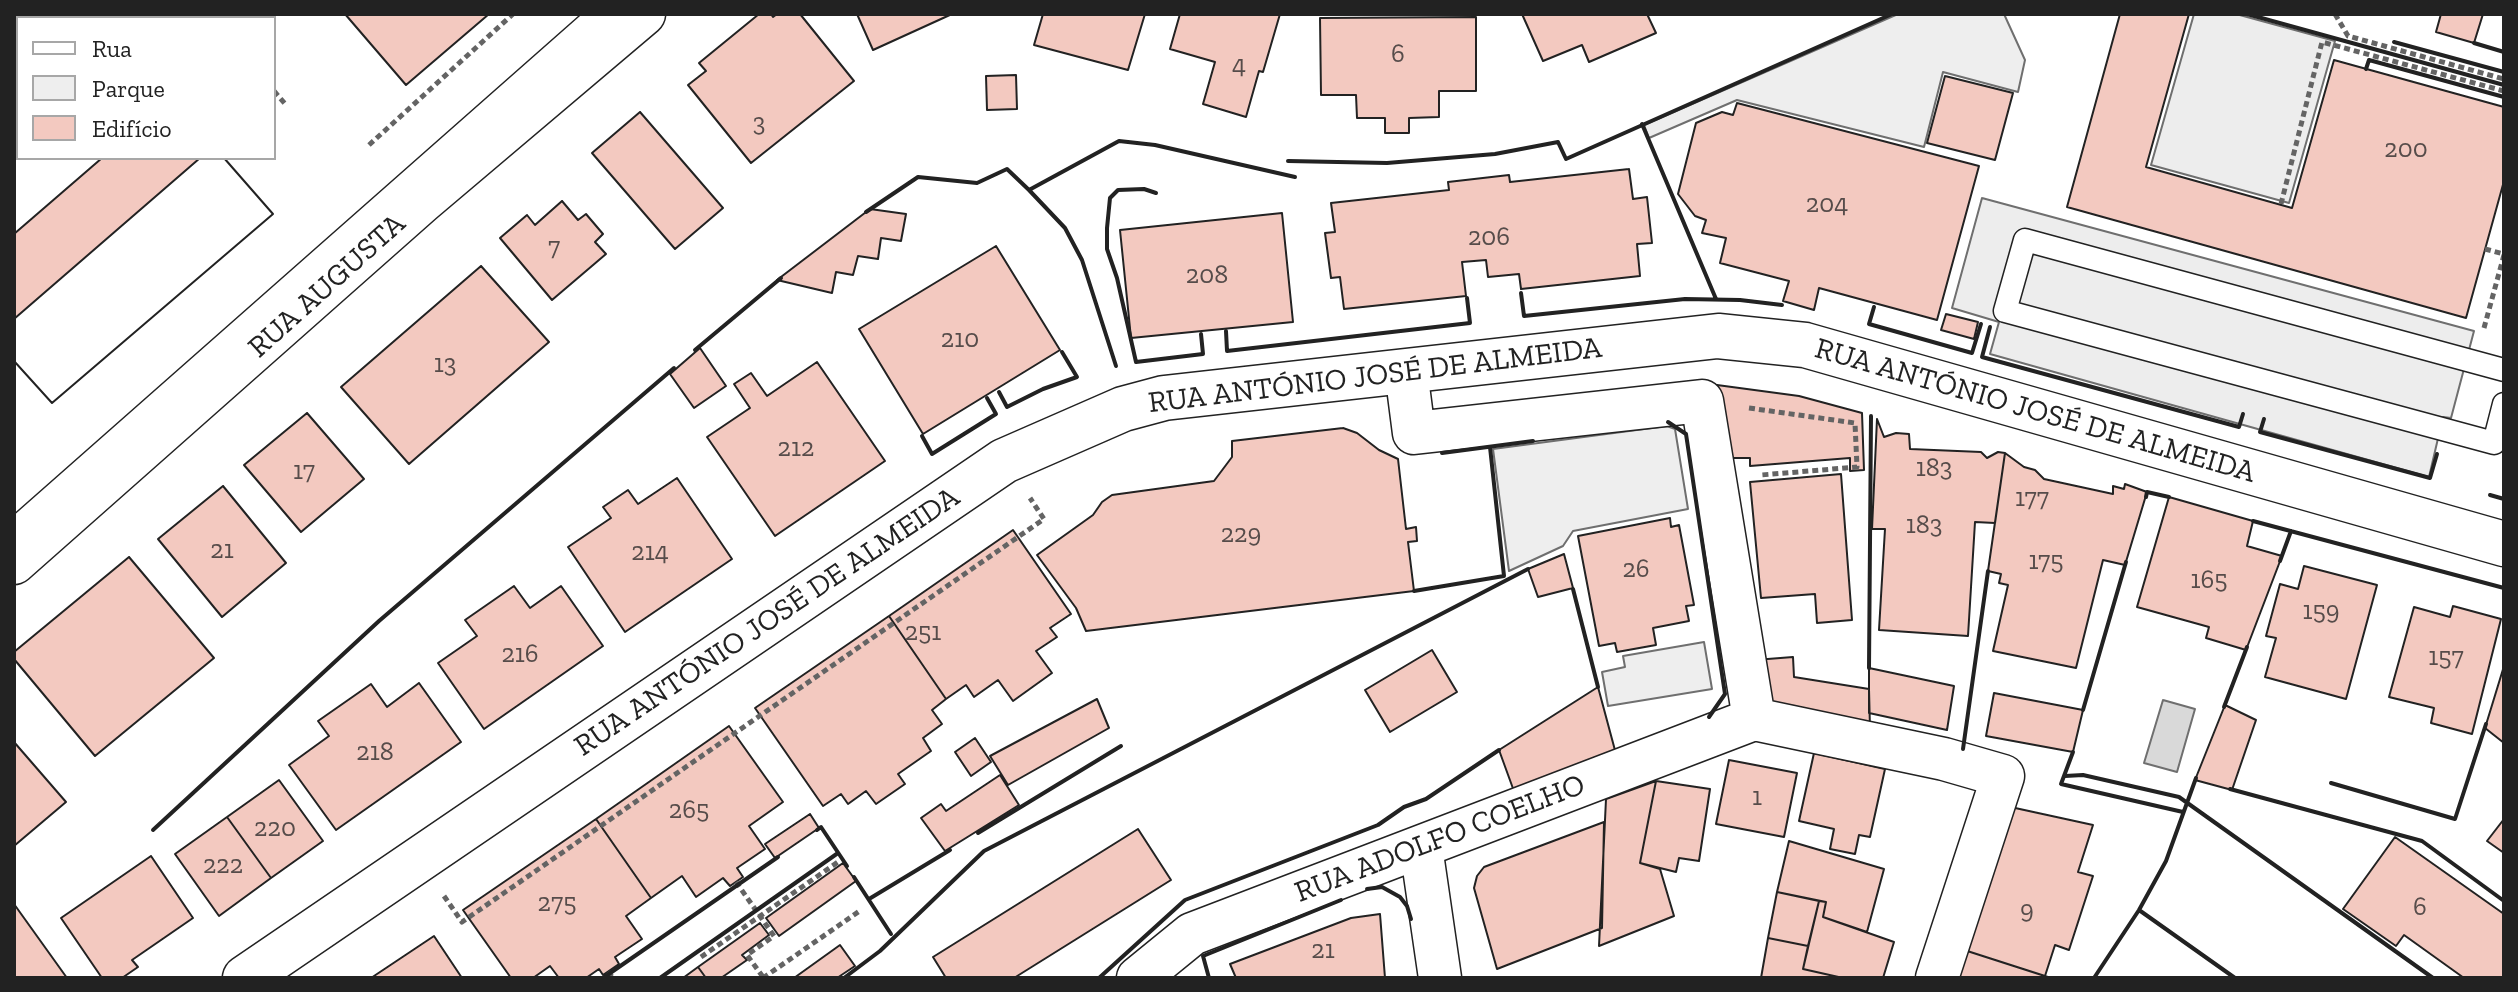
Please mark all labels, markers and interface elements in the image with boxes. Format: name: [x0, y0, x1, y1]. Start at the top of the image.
legend: [16, 16, 276, 160]
text: Rua: [92, 34, 132, 63]
house number: 6: [1391, 39, 1405, 71]
house number: 4: [1232, 50, 1246, 82]
text: Parque: [92, 74, 165, 103]
house number: 3: [753, 108, 765, 140]
text: Edifício: [92, 114, 172, 143]
house number: 200: [2384, 134, 2428, 166]
house number: 204: [1806, 189, 1848, 221]
street label: RUA AUGUSTA: [241, 206, 413, 366]
house number: 206: [1468, 222, 1510, 254]
house number: 7: [548, 232, 560, 264]
house number: 208: [1186, 260, 1228, 292]
house number: 210: [941, 324, 979, 356]
street label: RUA ANTÓNIO JOSÉ DE ALMEIDA: [1146, 330, 1604, 422]
street label: RUA ANTÓNIO JOSÉ DE ALMEIDA: [1811, 331, 2259, 491]
house number: 13: [434, 349, 456, 381]
house number: 212: [778, 433, 814, 465]
house number: 183: [1916, 453, 1952, 485]
house number: 17: [293, 456, 315, 488]
street label: RUA ANTÓNIO JOSÉ DE ALMEIDA: [568, 479, 966, 765]
house number: 177: [2015, 483, 2049, 515]
house number: 183: [1906, 510, 1942, 542]
house number: 229: [1221, 519, 1261, 551]
house number: 21: [210, 535, 234, 567]
house number: 214: [631, 537, 669, 569]
house number: 175: [2028, 546, 2064, 578]
house number: 26: [1622, 554, 1650, 586]
house number: 165: [2190, 565, 2228, 597]
house number: 159: [2302, 596, 2340, 628]
house number: 251: [905, 617, 941, 649]
house number: 216: [501, 639, 539, 671]
house number: 157: [2428, 642, 2464, 674]
house number: 218: [356, 737, 394, 769]
street label: RUA ADOLFO COELHO: [1290, 767, 1590, 911]
house number: 1: [1752, 782, 1762, 814]
house number: 265: [669, 795, 709, 827]
house number: 220: [254, 813, 296, 845]
house number: 222: [203, 850, 243, 882]
house number: 275: [538, 888, 576, 920]
house number: 6: [2413, 892, 2427, 924]
house number: 9: [2020, 895, 2034, 927]
house number: 21: [1311, 935, 1335, 967]

